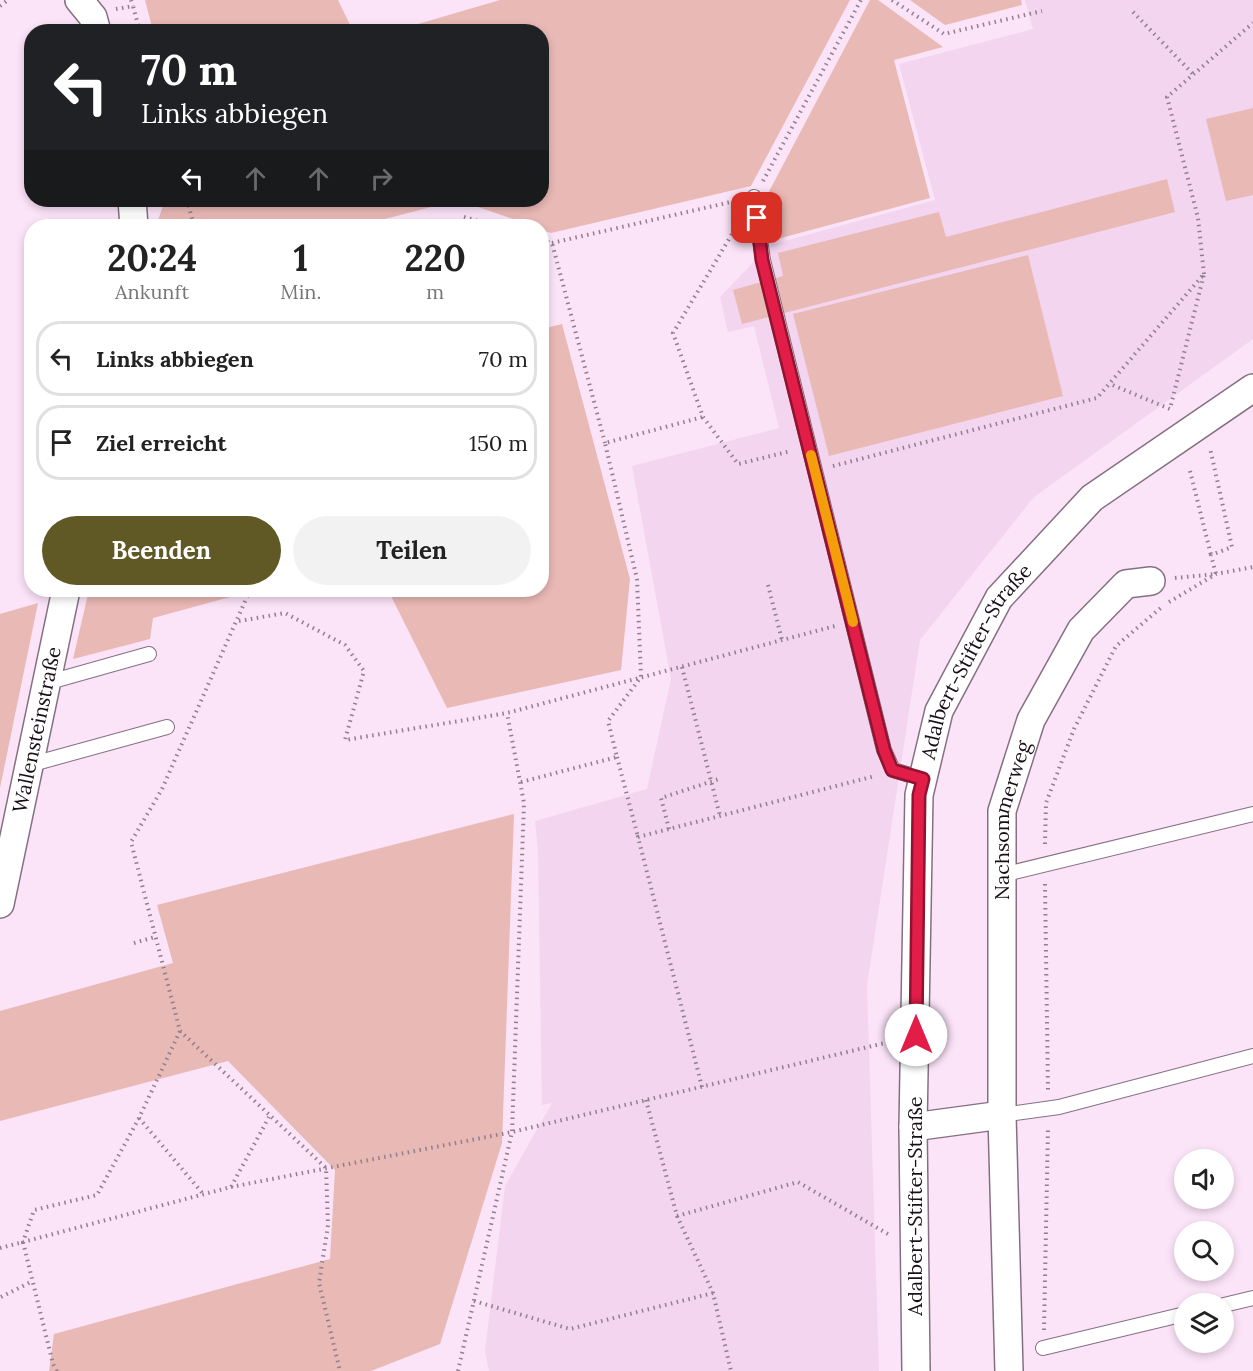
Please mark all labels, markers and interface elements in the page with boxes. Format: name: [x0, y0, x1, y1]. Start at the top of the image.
text: 70 m: [141, 43, 237, 97]
icon: left: [42, 48, 120, 126]
text: Links abbiegen: [141, 96, 328, 130]
icon: left: [176, 162, 209, 195]
icon: ahead: [239, 162, 272, 195]
icon: ahead: [302, 162, 335, 195]
icon: right: [365, 162, 398, 195]
pin: [731, 192, 782, 243]
icon: arrive: [740, 201, 773, 234]
text: 20:24: [107, 235, 197, 281]
text: 1: [294, 235, 308, 281]
text: 220: [405, 235, 466, 281]
text: Ankunft: [115, 279, 189, 304]
text: Min.: [280, 279, 321, 304]
text: m: [426, 279, 444, 304]
icon: left: [45, 342, 78, 375]
text: Links abbiegen: [96, 345, 254, 373]
text: 70 m: [479, 345, 528, 373]
icon: arrive: [45, 426, 78, 459]
text: Ziel erreicht: [96, 429, 227, 457]
text: 150 m: [469, 429, 528, 457]
button: Beenden: [42, 516, 281, 585]
button: Teilen: [293, 516, 531, 585]
street label: Adalbert-Stifter-Straße: [915, 558, 1037, 763]
street label: Wallensteinstraße: [6, 644, 66, 815]
street label: Nachsommerweg: [989, 737, 1036, 900]
position arrow: [884, 1003, 948, 1067]
street label: Adalbert-Stifter-Straße: [902, 1096, 927, 1317]
map controls: [1174, 1149, 1234, 1353]
button: sound: [1174, 1149, 1234, 1209]
button: search: [1174, 1221, 1234, 1281]
button: layers: [1174, 1293, 1234, 1353]

